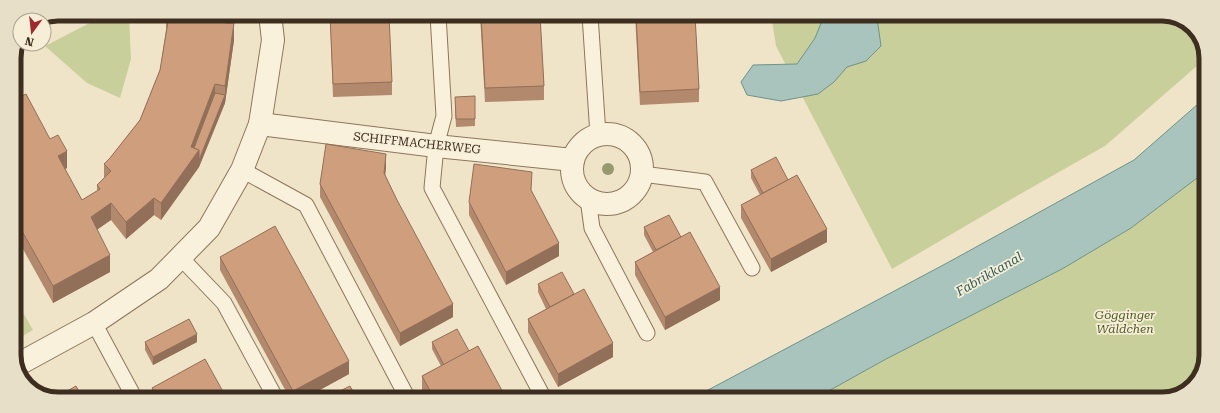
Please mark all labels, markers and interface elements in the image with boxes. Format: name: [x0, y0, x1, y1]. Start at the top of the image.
north arrow: [12, 12, 52, 52]
text: N: [23, 34, 35, 49]
street label: SCHIFFMACHERWEG: [353, 129, 482, 157]
water label: Fabrikkanal: [952, 249, 1025, 300]
park label: Gögginger Wäldchen: [1095, 308, 1155, 336]

